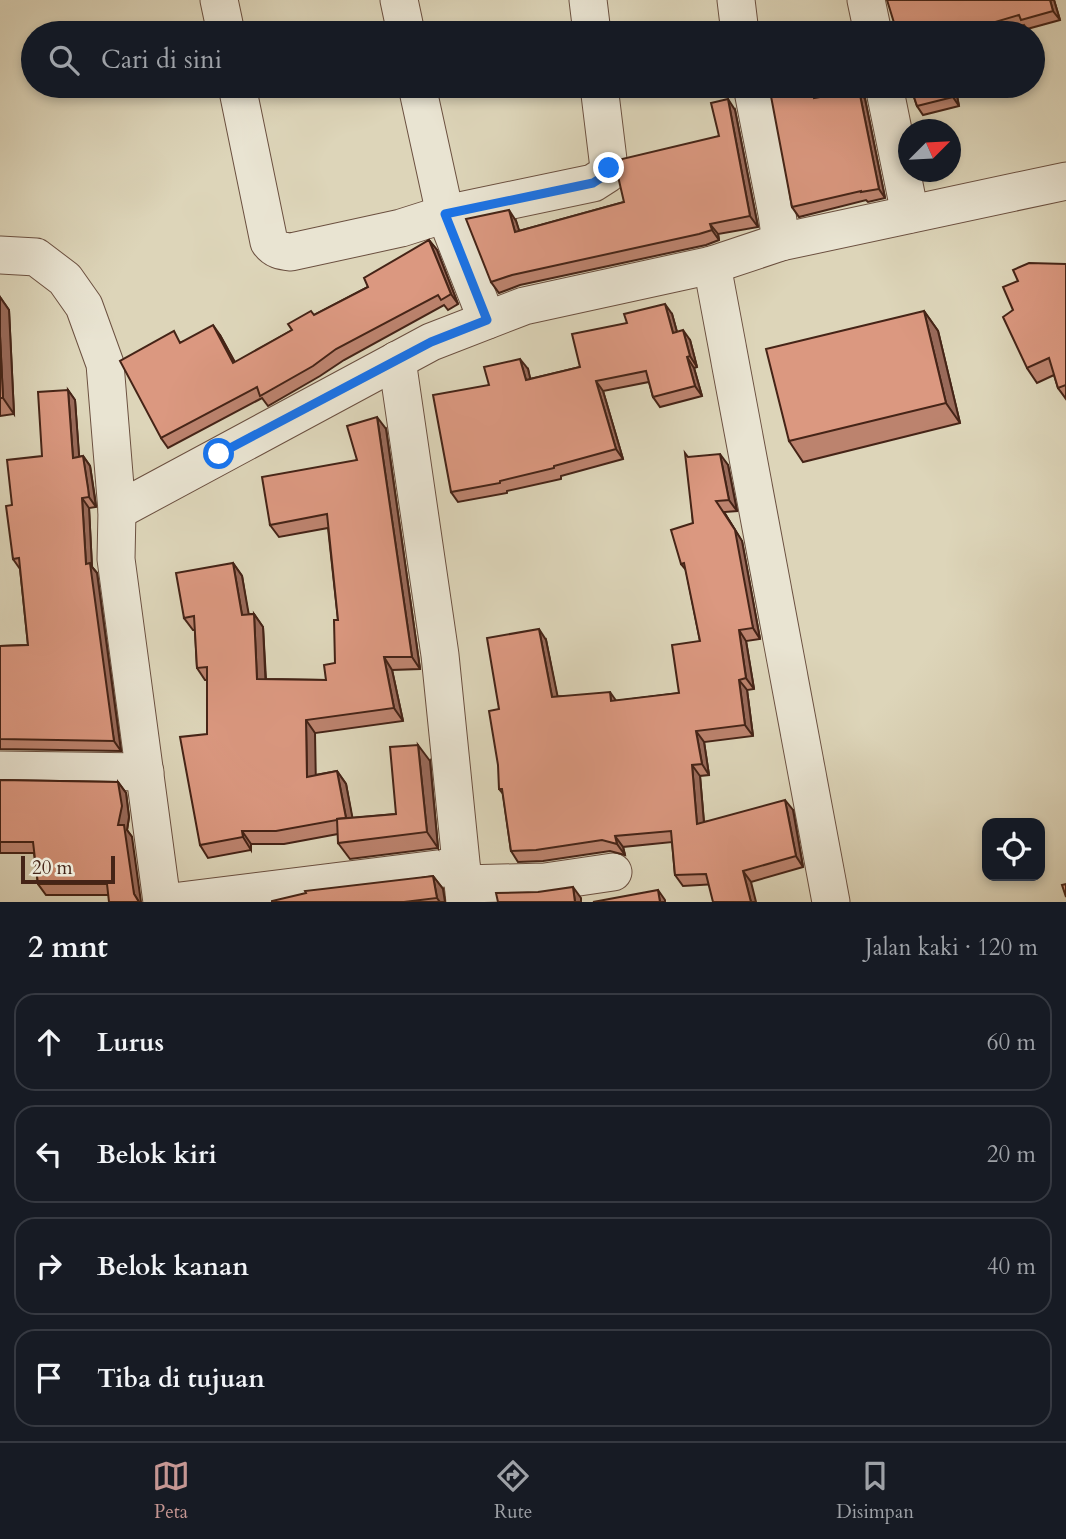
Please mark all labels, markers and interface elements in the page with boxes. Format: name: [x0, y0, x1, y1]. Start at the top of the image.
search box: [21, 21, 1045, 98]
icon: search: [45, 41, 83, 79]
text: Cari di sini: [101, 42, 222, 77]
north arrow: [898, 119, 961, 182]
route end: [593, 152, 624, 183]
route start: [203, 438, 234, 469]
map controls: [982, 818, 1045, 881]
button: locate: [982, 818, 1045, 881]
scale bar: [21, 853, 116, 885]
text: 20 m: [32, 855, 73, 881]
text: 2 mnt: [28, 927, 108, 968]
text: Jalan kaki · 120 m: [865, 932, 1038, 963]
icon: ahead: [30, 1023, 68, 1061]
text: Lurus: [97, 1025, 164, 1060]
text: 60 m: [987, 1027, 1036, 1058]
icon: left: [30, 1135, 68, 1173]
text: Belok kiri: [97, 1137, 217, 1172]
text: 20 m: [987, 1139, 1036, 1170]
icon: right: [30, 1247, 68, 1285]
text: Belok kanan: [97, 1249, 249, 1284]
text: 40 m: [987, 1251, 1036, 1282]
icon: arrive: [30, 1359, 68, 1397]
text: Tiba di tujuan: [97, 1361, 265, 1396]
tab: Peta: [152, 1457, 190, 1525]
tab: Rute: [494, 1457, 532, 1525]
tab: Disimpan: [836, 1457, 914, 1525]

